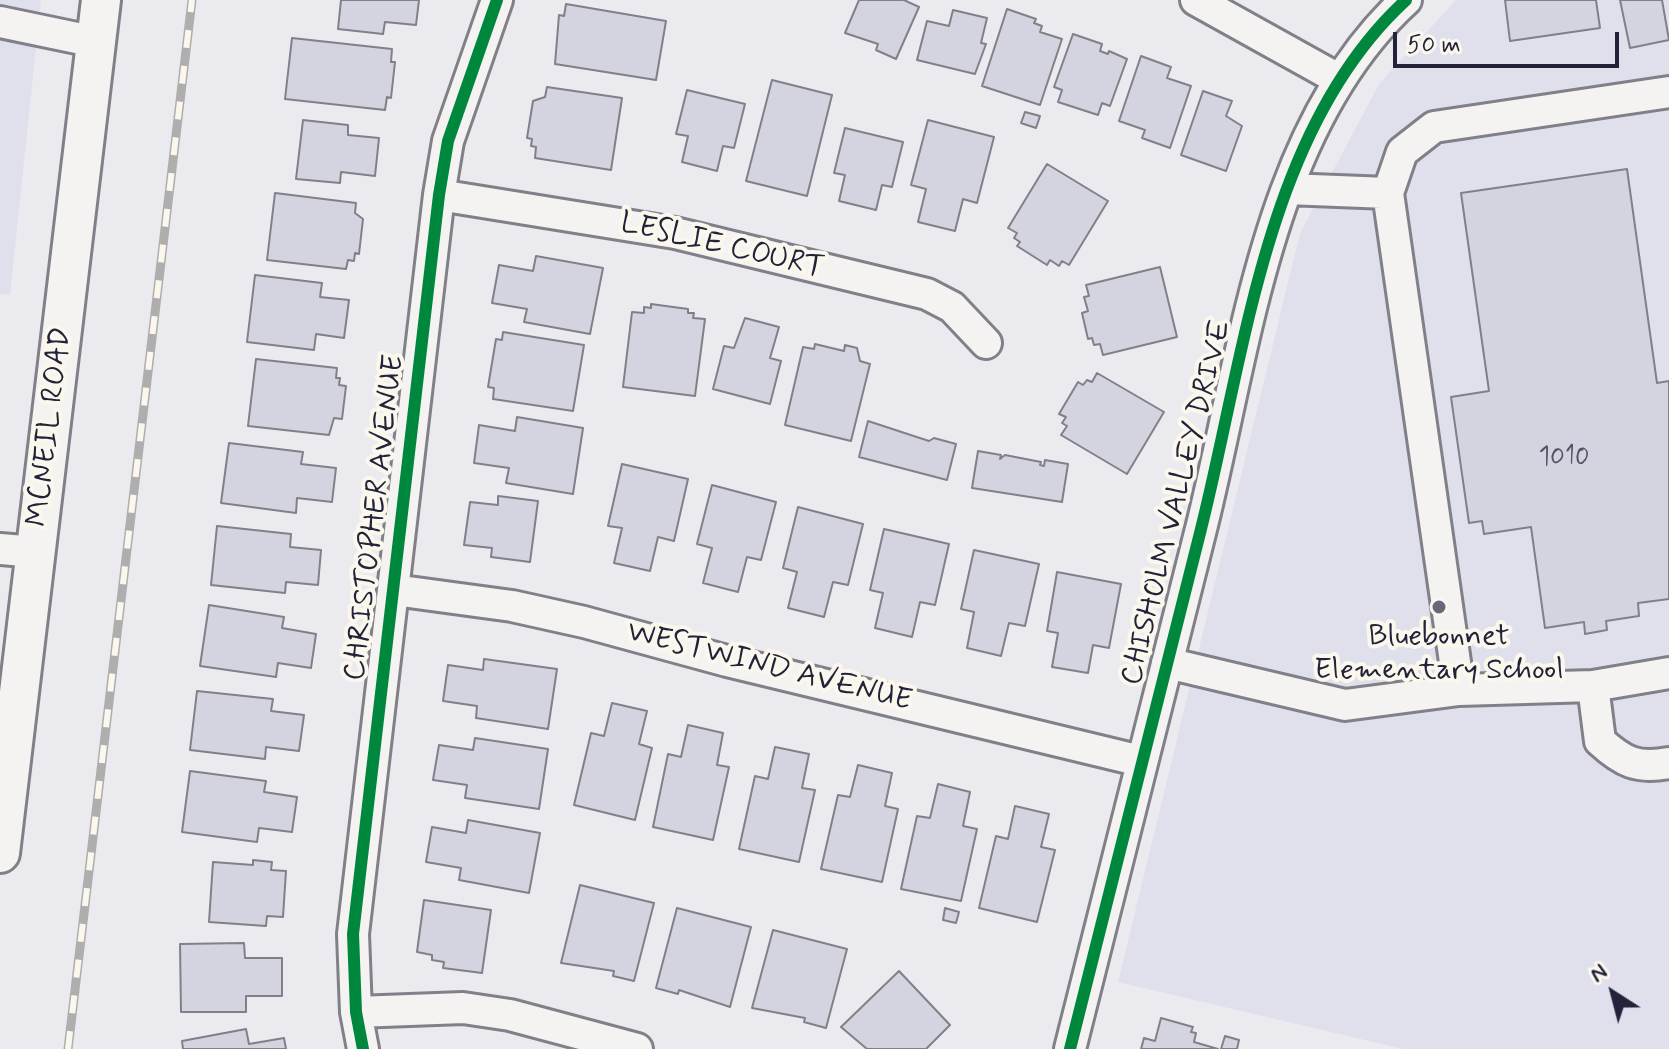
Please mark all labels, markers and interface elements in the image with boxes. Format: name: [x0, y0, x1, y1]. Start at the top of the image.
scale bar: [1397, 16, 1623, 66]
text: 50 m: [1407, 30, 1461, 61]
street label: LESLIE COURT: [617, 206, 827, 288]
street label: CHISHOLM VALLEY DRIVE: [1115, 317, 1241, 689]
street label: MCNEIL ROAD: [21, 325, 81, 529]
street label: CHRISTOPHER AVENUE: [338, 353, 414, 683]
house number: 1010: [1538, 443, 1590, 475]
marker: Bluebonnet Elementary School: [1430, 598, 1448, 616]
street label: WESTWIND AVENUE: [623, 615, 915, 721]
place label: Bluebonnet Elementary School: [1314, 620, 1564, 690]
north arrow: [1573, 953, 1653, 1033]
text: N: [1585, 958, 1613, 989]

